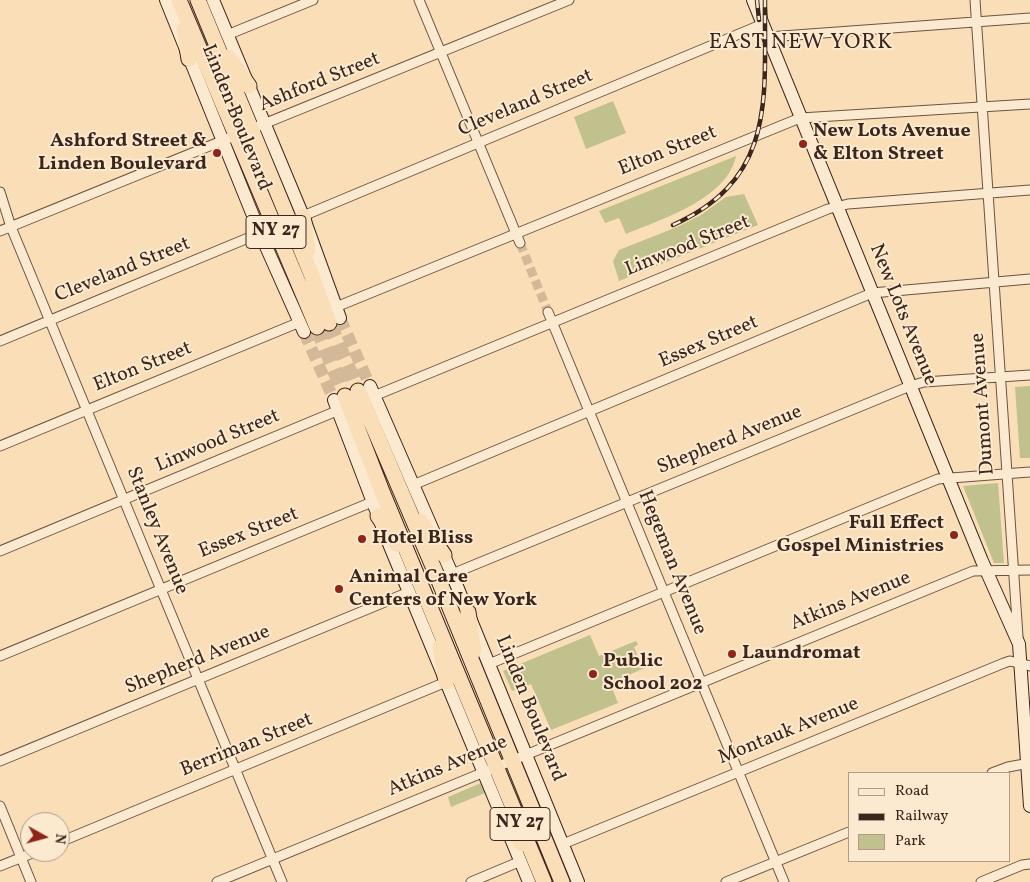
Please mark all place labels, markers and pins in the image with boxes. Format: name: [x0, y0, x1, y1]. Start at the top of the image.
place label: New Lots Avenue & Elton Street: [813, 120, 971, 167]
place label: Ashford Street & Linden Boulevard: [38, 130, 207, 177]
marker: New Lots Avenue & Elton Street: [797, 138, 809, 150]
marker: Ashford Street & Linden Boulevard: [211, 147, 223, 159]
place label: Full Effect Gospel Ministries: [777, 512, 944, 559]
place label: Hotel Bliss: [372, 527, 473, 551]
marker: Full Effect Gospel Ministries: [948, 529, 960, 541]
marker: Hotel Bliss: [356, 533, 368, 545]
place label: Animal Care Centers of New York: [349, 566, 537, 613]
marker: Animal Care Centers of New York: [333, 583, 345, 595]
place label: Laundromat: [742, 642, 860, 666]
marker: Laundromat: [726, 648, 738, 660]
place label: Public School 202: [603, 650, 703, 697]
marker: Public School 202: [587, 668, 599, 680]

